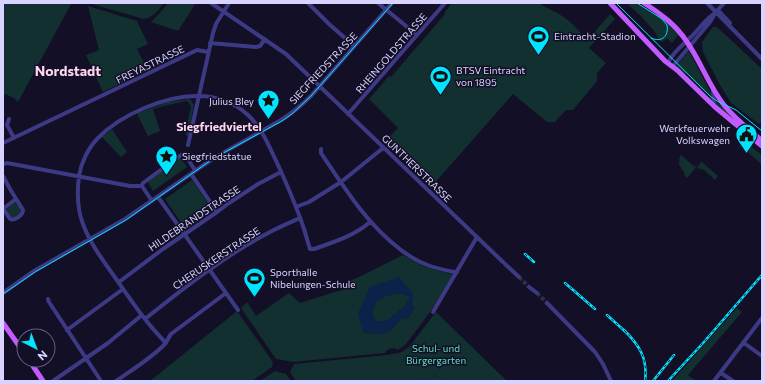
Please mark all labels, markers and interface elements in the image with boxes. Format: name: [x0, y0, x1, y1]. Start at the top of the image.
street label: RHEINGOLDSTRASSE: [353, 10, 429, 96]
sports icon: Eintracht-Stadion: [526, 23, 552, 56]
street label: SIEGFRIEDSTRASSE: [287, 30, 359, 106]
place label: Eintracht-Stadion: [554, 30, 636, 42]
street label: FREYASTRASSE: [114, 42, 186, 86]
district label: Nordstadt: [35, 62, 101, 79]
sports icon: BTSV Eintracht von 1895: [428, 63, 454, 96]
place label: BTSV Eintracht von 1895: [456, 64, 525, 88]
place icon: Julius Bley: [256, 88, 282, 121]
place label: Julius Bley: [209, 95, 254, 107]
district label: Siegfriedviertel: [176, 119, 262, 133]
public building icon: Werkfeuerwehr Volkswagen: [733, 121, 759, 154]
place label: Werkfeuerwehr Volkswagen: [659, 122, 730, 146]
street label: GUNTHERSTRASSE: [380, 132, 454, 204]
place icon: Siegfriedstatue: [154, 143, 180, 176]
place label: Siegfriedstatue: [182, 150, 252, 162]
street label: HILDEBRANDSTRASSE: [146, 183, 242, 253]
street label: CHERUSKERSTRASSE: [170, 224, 262, 292]
sports icon: Sporthalle Nibelungen-Schule: [242, 265, 268, 298]
place label: Sporthalle Nibelungen-Schule: [270, 266, 356, 290]
north arrow: [16, 328, 56, 368]
park label: Schul- und Bürgergarten: [406, 342, 466, 366]
text: N: [36, 348, 50, 363]

